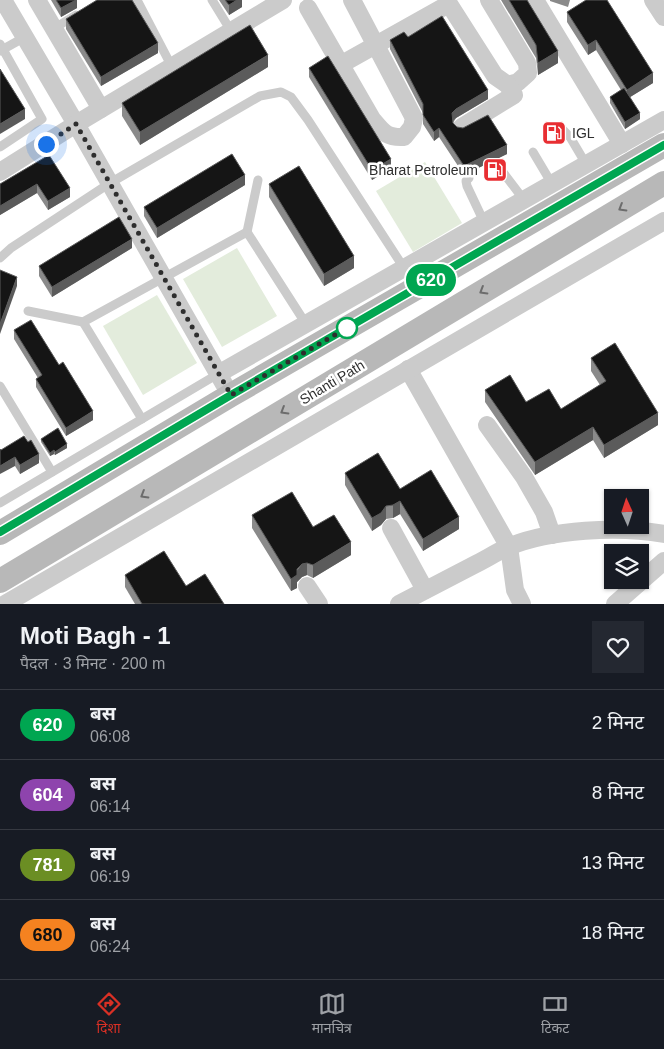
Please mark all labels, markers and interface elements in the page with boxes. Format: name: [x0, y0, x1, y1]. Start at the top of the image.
fuel station icon: IGL: [541, 120, 567, 146]
place label: IGL: [572, 125, 595, 141]
your location: [34, 132, 59, 157]
fuel station icon: Bharat Petroleum: [482, 157, 508, 183]
place label: Bharat Petroleum: [369, 162, 478, 178]
one-way arrow: [619, 201, 628, 211]
line badge: 620: [402, 264, 460, 296]
text: 620: [416, 270, 446, 290]
one-way arrow: [479, 285, 488, 295]
unlabelled marker: [336, 317, 358, 339]
street label: Shanti Path: [297, 357, 367, 407]
one-way arrow: [280, 405, 289, 415]
one-way arrow: [141, 488, 150, 498]
north arrow: [604, 489, 649, 534]
map controls: [604, 489, 649, 589]
button: layers: [604, 544, 649, 589]
button: heart: [592, 621, 644, 673]
text: Moti Bagh - 1: [20, 622, 171, 649]
text: पैदल · 3 मिनट · 200 m: [20, 655, 165, 672]
text: बस: [90, 703, 116, 724]
text: 2 मिनट: [592, 712, 644, 733]
text: 620: [32, 715, 63, 735]
text: 06:08: [90, 728, 130, 745]
text: बस: [90, 773, 116, 794]
text: 8 मिनट: [592, 782, 644, 803]
text: 604: [32, 785, 63, 805]
text: 06:14: [90, 798, 130, 815]
text: बस: [90, 843, 116, 864]
text: 13 मिनट: [581, 852, 644, 873]
text: 781: [32, 855, 63, 875]
text: 06:19: [90, 868, 130, 885]
text: बस: [90, 913, 116, 934]
text: 18 मिनट: [581, 922, 644, 943]
text: 680: [32, 925, 63, 945]
text: 06:24: [90, 938, 130, 955]
tab: दिशा: [95, 990, 123, 1039]
tab: मानचित्र: [312, 990, 352, 1039]
tab: टिकट: [541, 990, 569, 1039]

